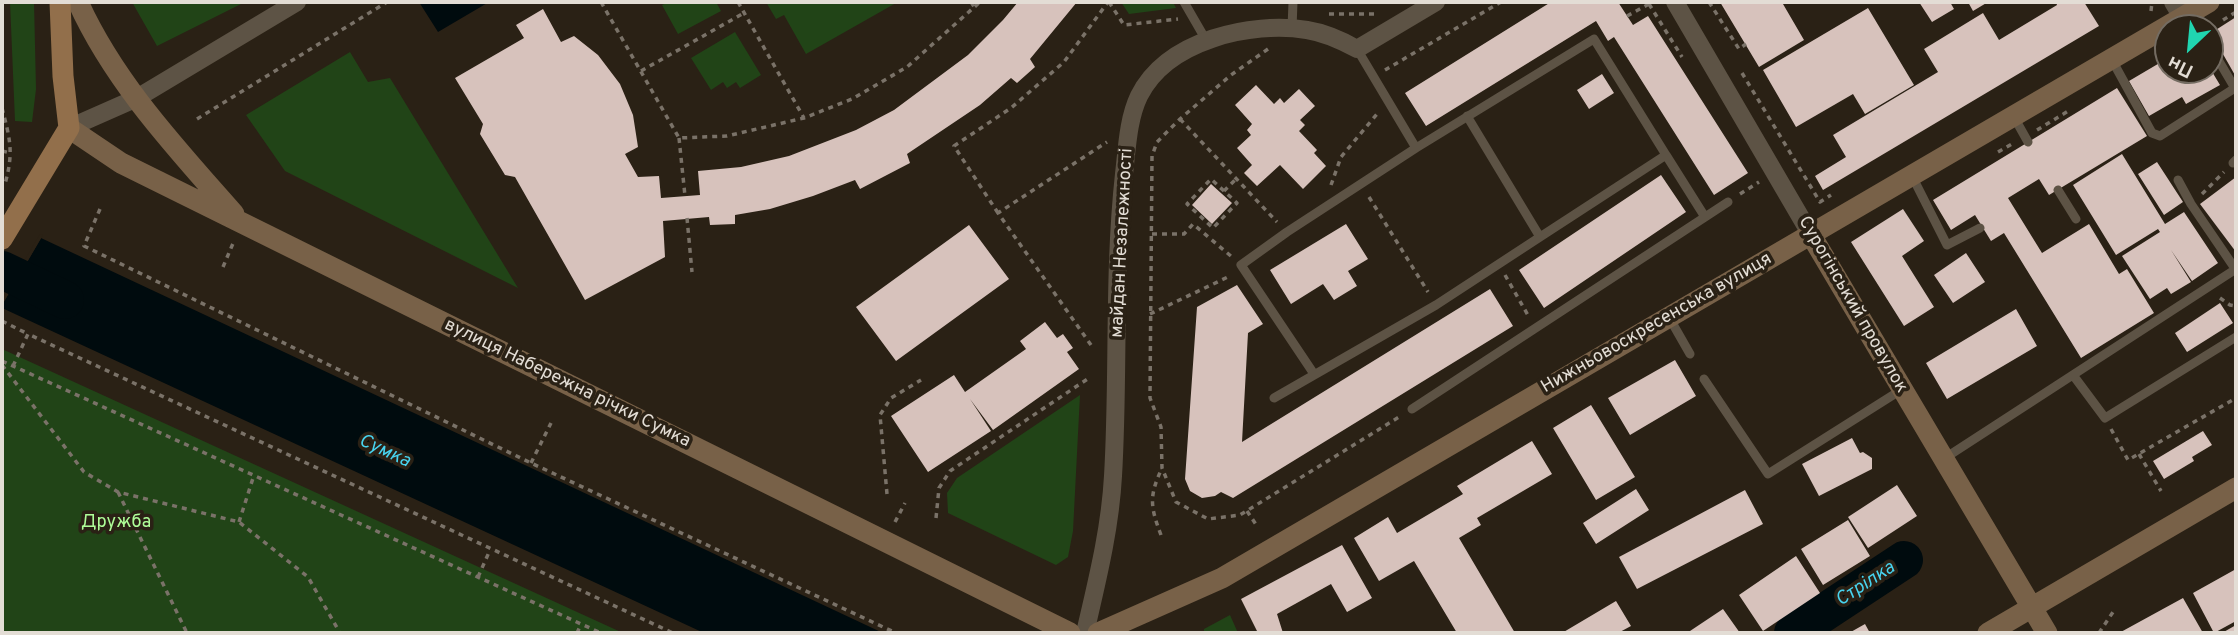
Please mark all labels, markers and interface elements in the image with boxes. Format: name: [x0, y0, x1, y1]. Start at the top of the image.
north arrow: [2154, 14, 2224, 84]
text: Пн: [2164, 50, 2197, 82]
street label: майдан Незалежності: [1107, 148, 1139, 338]
street label: Сурогінський провулок: [1793, 213, 1911, 397]
street label: Нижньовоскресенська вулиця: [1538, 249, 1776, 399]
street label: вулиця Набережна річки Сумка: [440, 315, 694, 453]
water label: Сумка: [355, 430, 413, 474]
park label: Дружба: [81, 512, 151, 534]
water label: Стрілка: [1832, 557, 1900, 613]

